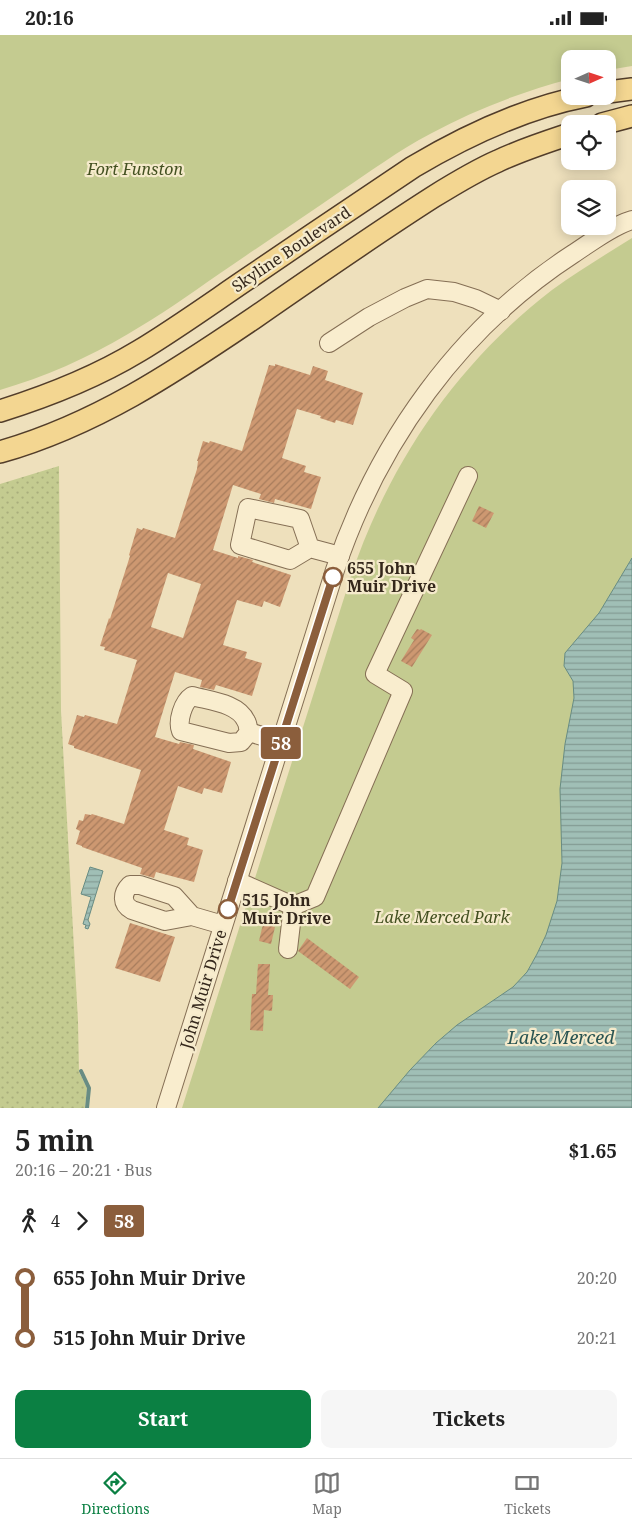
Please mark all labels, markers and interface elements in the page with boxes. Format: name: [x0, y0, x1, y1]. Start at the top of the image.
text: 20:16: [25, 5, 74, 31]
north arrow: [561, 50, 616, 105]
map controls: [561, 50, 616, 235]
button: locate: [561, 115, 616, 170]
park label: Fort Funston: [86, 158, 184, 180]
button: layers: [561, 180, 616, 235]
street label: Skyline Boulevard: [227, 201, 355, 297]
place label: 655 John Muir Drive: [347, 557, 436, 597]
marker: 655 John Muir Drive: [323, 567, 343, 587]
line badge: 58: [258, 727, 304, 759]
text: 58: [271, 731, 291, 755]
place label: 515 John Muir Drive: [242, 889, 331, 929]
marker: 515 John Muir Drive: [218, 899, 238, 919]
park label: Lake Merced Park: [373, 906, 510, 928]
street label: John Muir Drive: [174, 927, 232, 1052]
water label: Lake Merced: [507, 1025, 615, 1049]
text: 5 min: [15, 1121, 94, 1159]
text: $1.65: [568, 1138, 617, 1164]
text: 20:16 – 20:21 · Bus: [15, 1159, 152, 1181]
icon: walk: [15, 1207, 43, 1235]
icon: forward: [68, 1207, 96, 1235]
text: 58: [114, 1209, 134, 1233]
text: 4: [51, 1210, 60, 1232]
text: 655 John Muir Drive: [53, 1265, 246, 1291]
text: 20:20: [577, 1267, 617, 1289]
text: 515 John Muir Drive: [53, 1325, 246, 1351]
text: 20:21: [577, 1327, 617, 1349]
button: Start: [15, 1390, 311, 1448]
button: Tickets: [321, 1390, 617, 1448]
tab: Directions: [81, 1469, 150, 1518]
tab: Map: [312, 1469, 342, 1518]
tab: Tickets: [504, 1469, 551, 1518]

